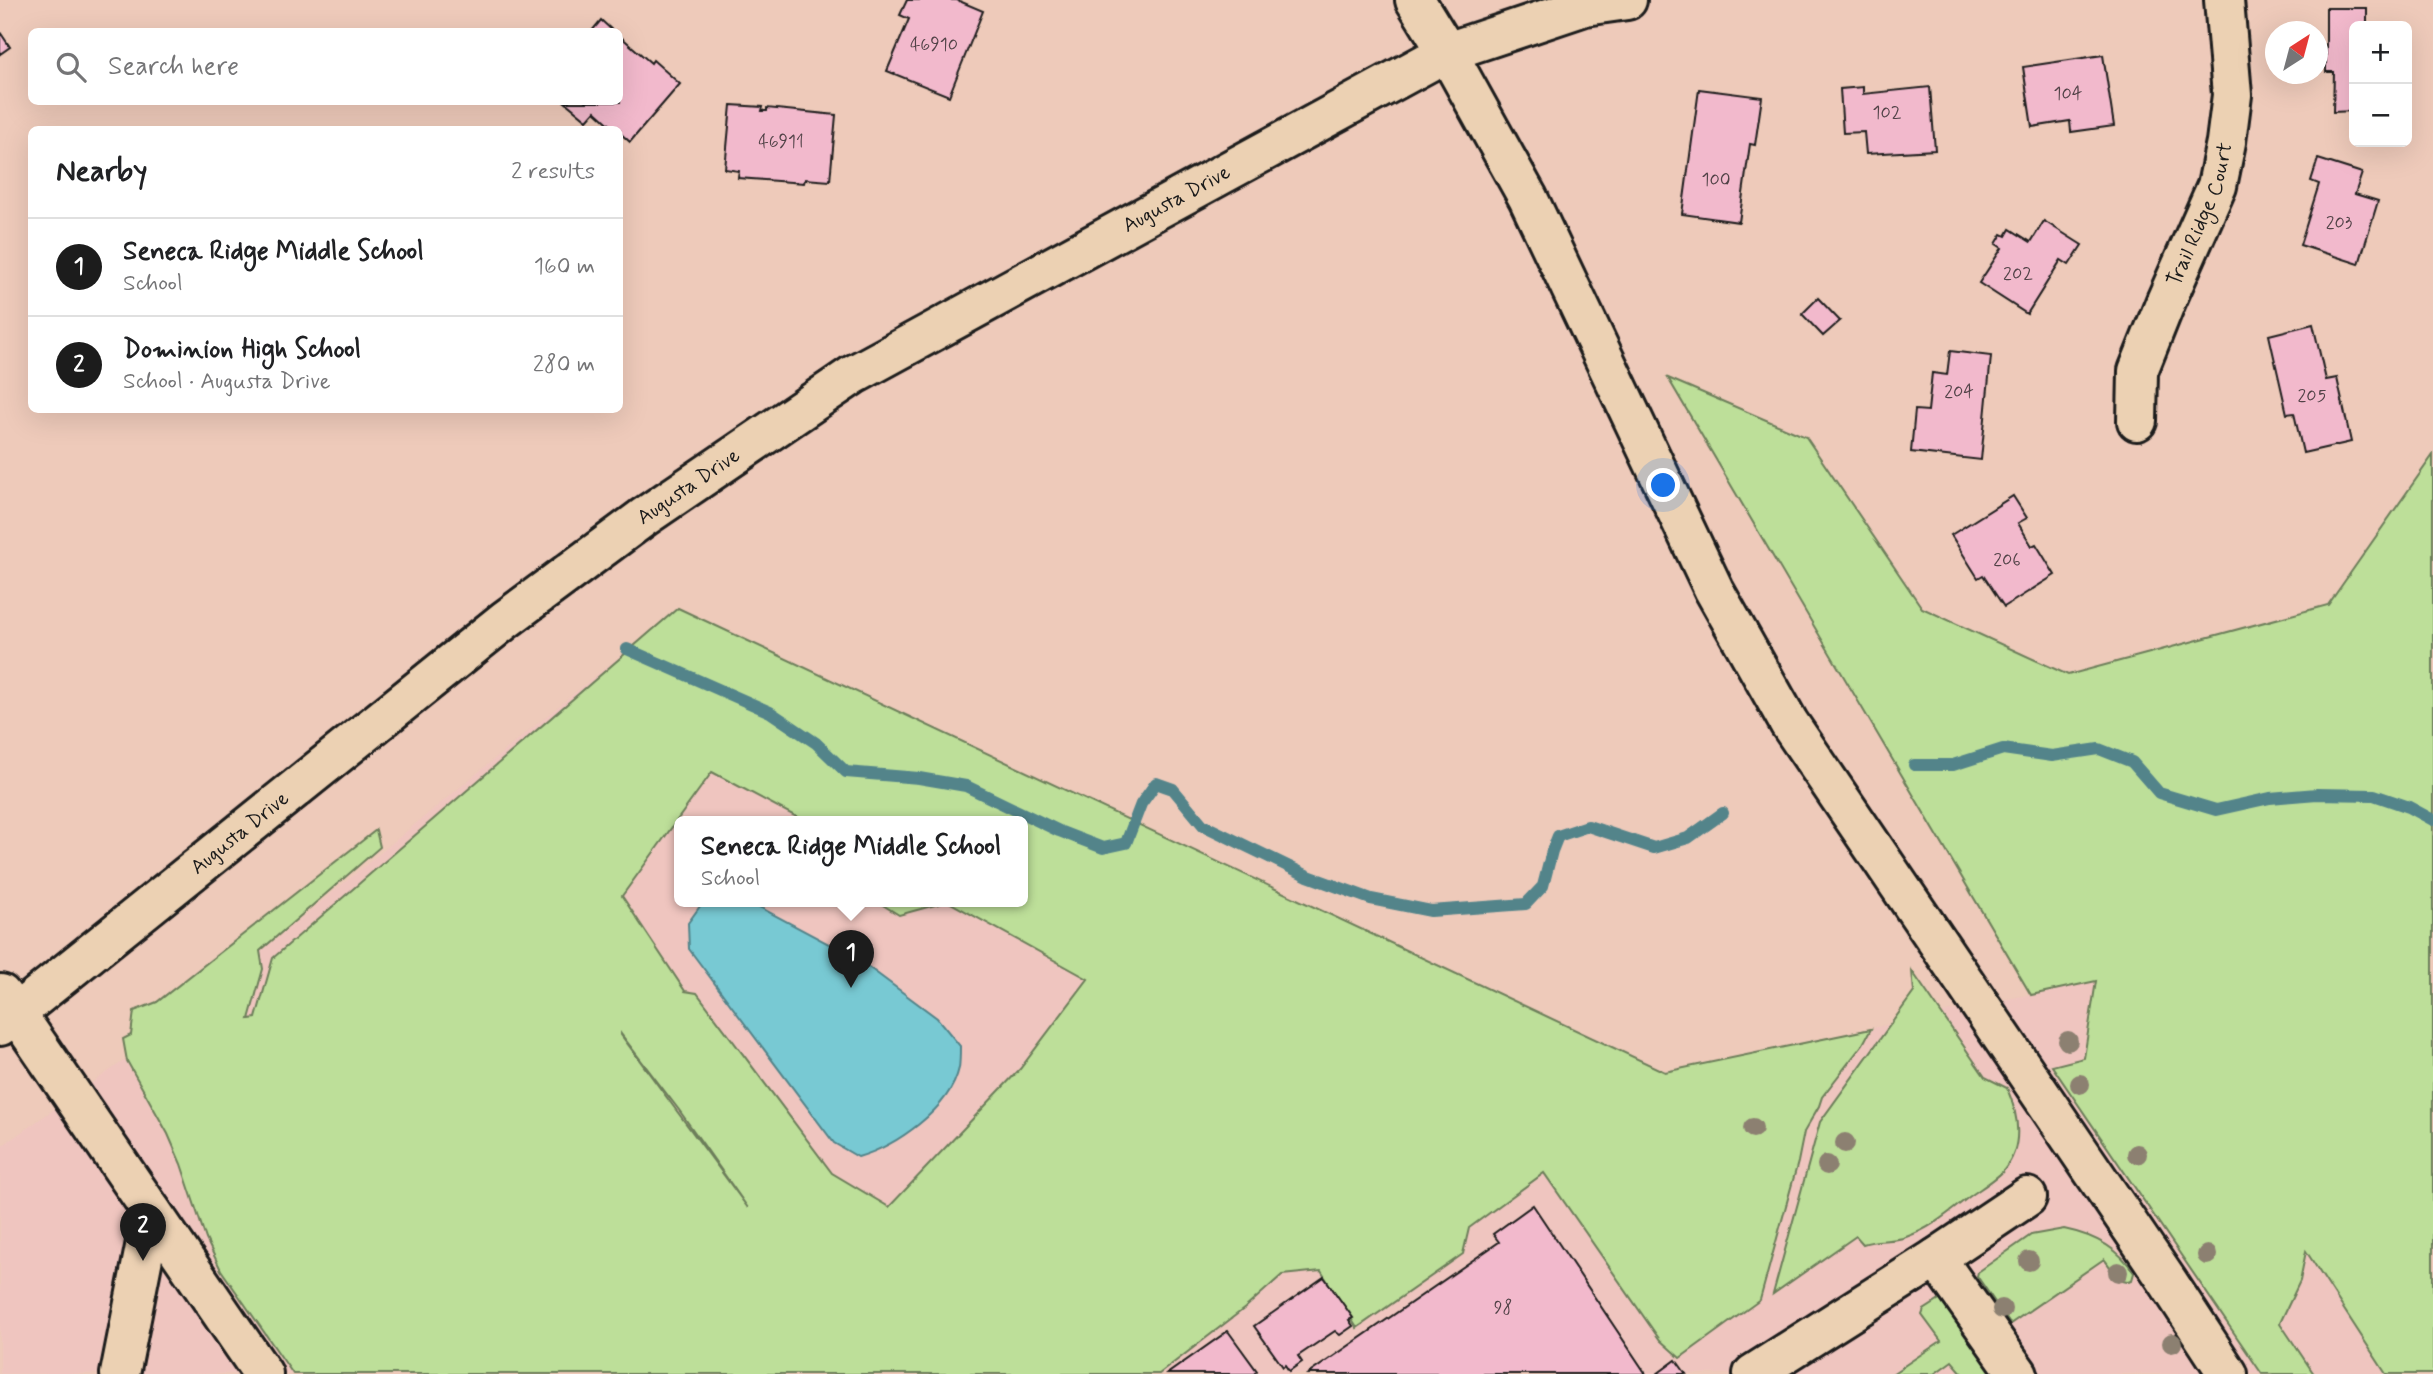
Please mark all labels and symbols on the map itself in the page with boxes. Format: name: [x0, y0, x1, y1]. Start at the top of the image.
north arrow: [2265, 21, 2328, 84]
house number: 46910: [910, 33, 958, 57]
house number: 104: [2054, 82, 2083, 106]
house number: 102: [1872, 101, 1902, 125]
house number: 46911: [758, 130, 804, 154]
street label: Trail Ridge Court: [2160, 140, 2240, 291]
street label: Augusta Drive: [1118, 158, 1236, 240]
house number: 100: [1701, 168, 1731, 192]
house number: 203: [2326, 211, 2352, 235]
house number: 202: [2003, 262, 2033, 286]
house number: 204: [1944, 380, 1974, 404]
house number: 205: [2297, 384, 2327, 408]
street label: Augusta Drive: [632, 442, 746, 532]
your location: [1646, 468, 1680, 502]
house number: 206: [1993, 548, 2021, 572]
street label: Augusta Drive: [185, 785, 295, 881]
pin: 1: [828, 930, 874, 988]
pin: 2: [120, 1203, 166, 1261]
house number: 98: [1494, 1296, 1512, 1320]

